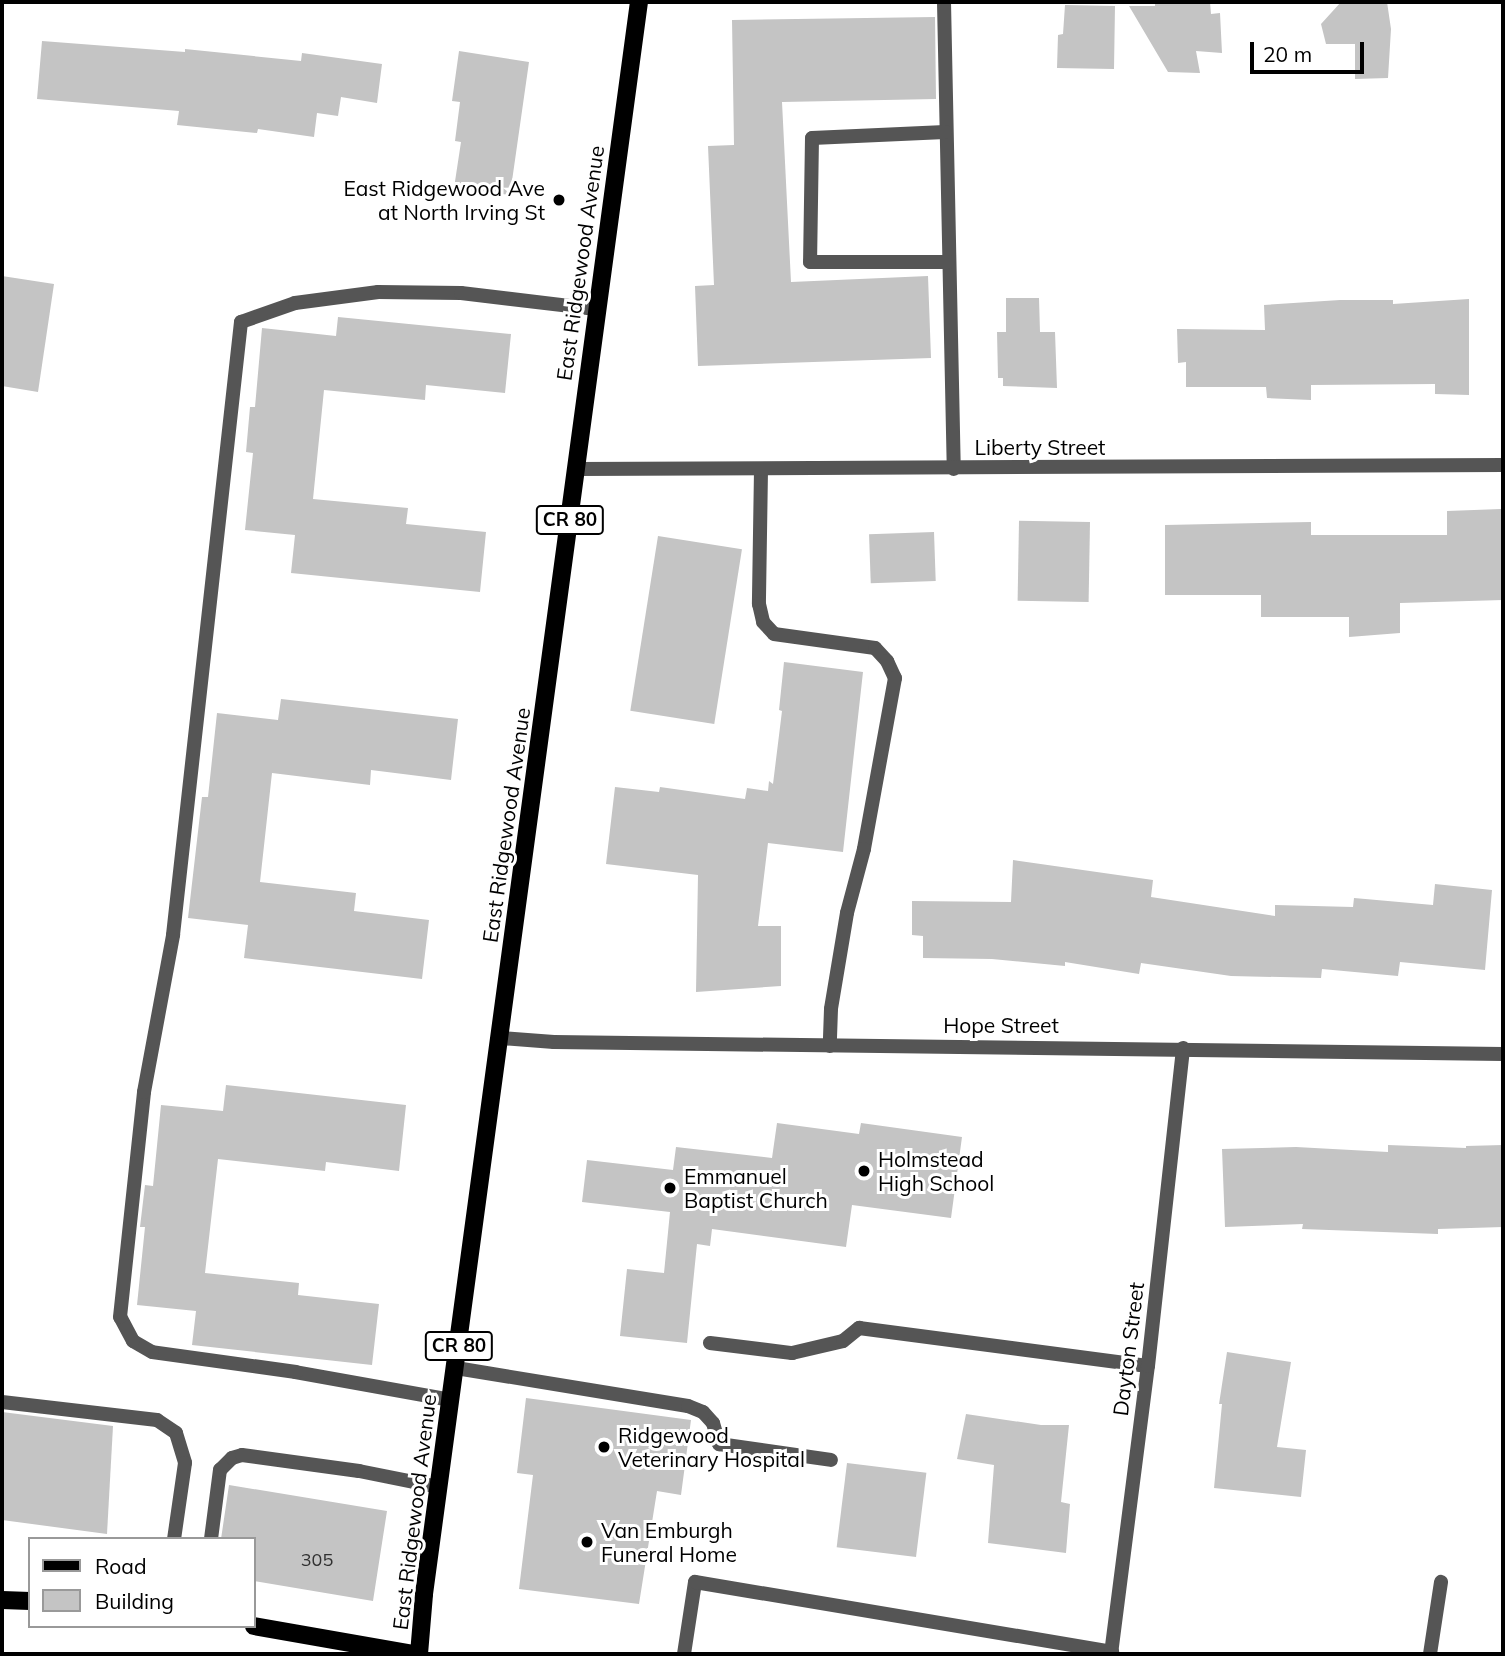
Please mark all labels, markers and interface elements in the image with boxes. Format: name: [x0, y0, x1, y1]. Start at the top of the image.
scale bar: [1253, 28, 1367, 72]
text: 20 m: [1263, 41, 1312, 67]
street label: East Ridgewood Avenue: [551, 144, 609, 382]
place label: East Ridgewood Ave at North Irving St: [344, 175, 545, 225]
marker: East Ridgewood Ave at North Irving St: [551, 192, 567, 208]
street label: Liberty Street: [975, 434, 1105, 460]
road number: CR 80: [535, 505, 605, 536]
street label: East Ridgewood Avenue: [477, 706, 535, 944]
street label: Hope Street: [943, 1012, 1059, 1038]
place label: Holmstead High School: [878, 1146, 994, 1196]
place label: Emmanuel Baptist Church: [684, 1163, 828, 1213]
marker: Holmstead High School: [856, 1163, 872, 1179]
marker: Emmanuel Baptist Church: [662, 1180, 678, 1196]
street label: Dayton Street: [1107, 1281, 1149, 1417]
road number: CR 80: [424, 1330, 494, 1362]
street label: East Ridgewood Avenue: [387, 1393, 441, 1631]
place label: Ridgewood Veterinary Hospital: [618, 1422, 805, 1472]
marker: Ridgewood Veterinary Hospital: [596, 1439, 612, 1455]
place label: Van Emburgh Funeral Home: [601, 1517, 737, 1567]
marker: Van Emburgh Funeral Home: [579, 1534, 595, 1550]
legend: [28, 1537, 256, 1628]
house number: 305: [301, 1549, 333, 1571]
text: Road: [95, 1553, 146, 1579]
text: Building: [95, 1588, 174, 1614]

